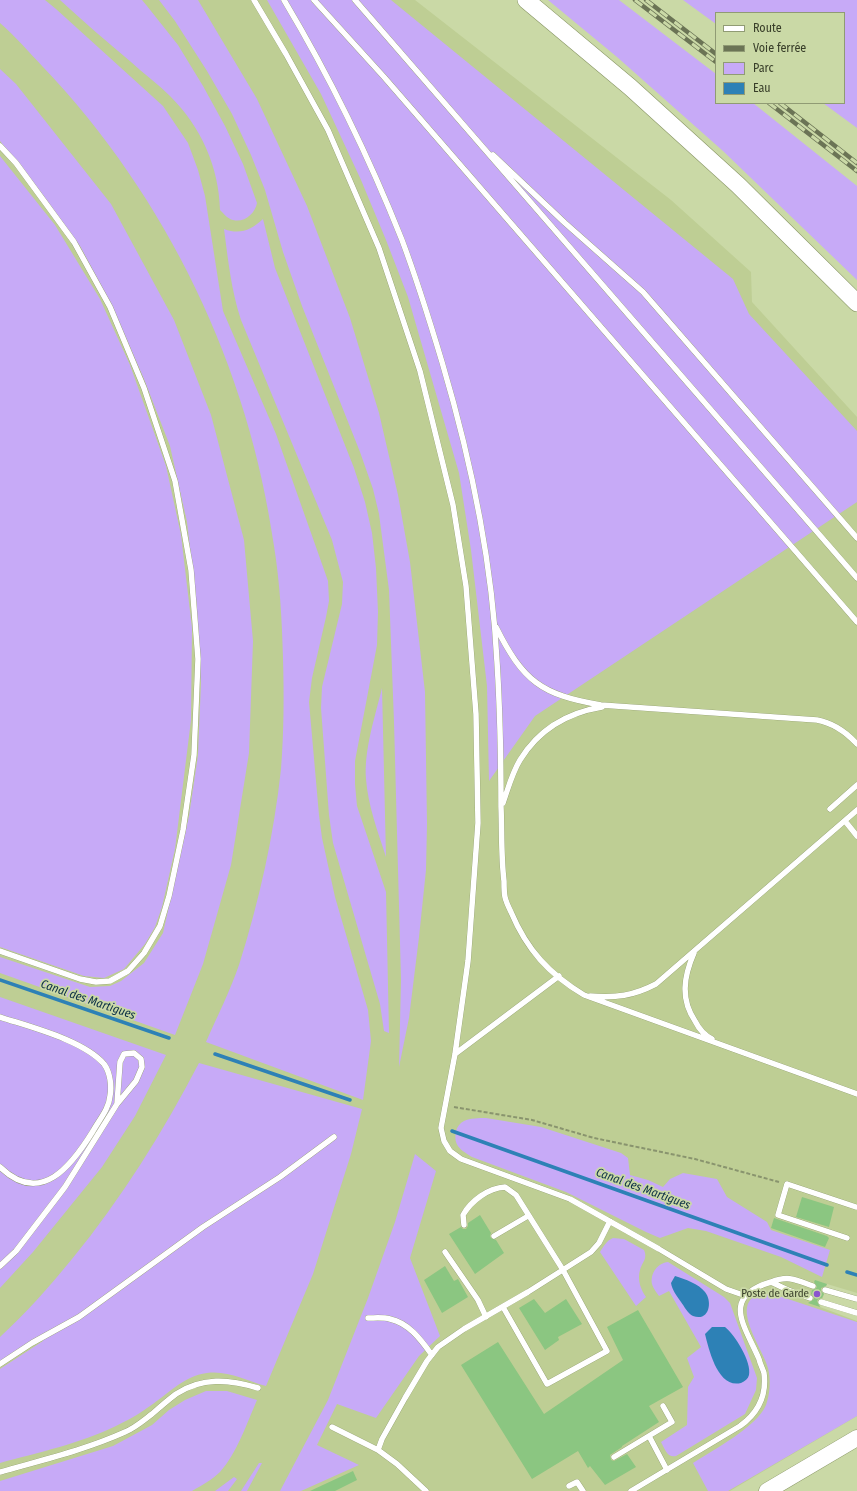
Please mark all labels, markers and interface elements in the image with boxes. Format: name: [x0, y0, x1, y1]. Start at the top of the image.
legend: [715, 12, 845, 104]
text: Route: [753, 21, 782, 35]
text: Voie ferrée: [753, 41, 806, 55]
text: Parc: [753, 61, 774, 75]
text: Eau: [753, 81, 771, 95]
water label: Canal des Martigues: [39, 977, 137, 1023]
water label: Canal des Martigues: [594, 1165, 692, 1213]
place label: Poste de Garde: [741, 1287, 809, 1301]
marker: Poste de Garde: [812, 1289, 822, 1299]

